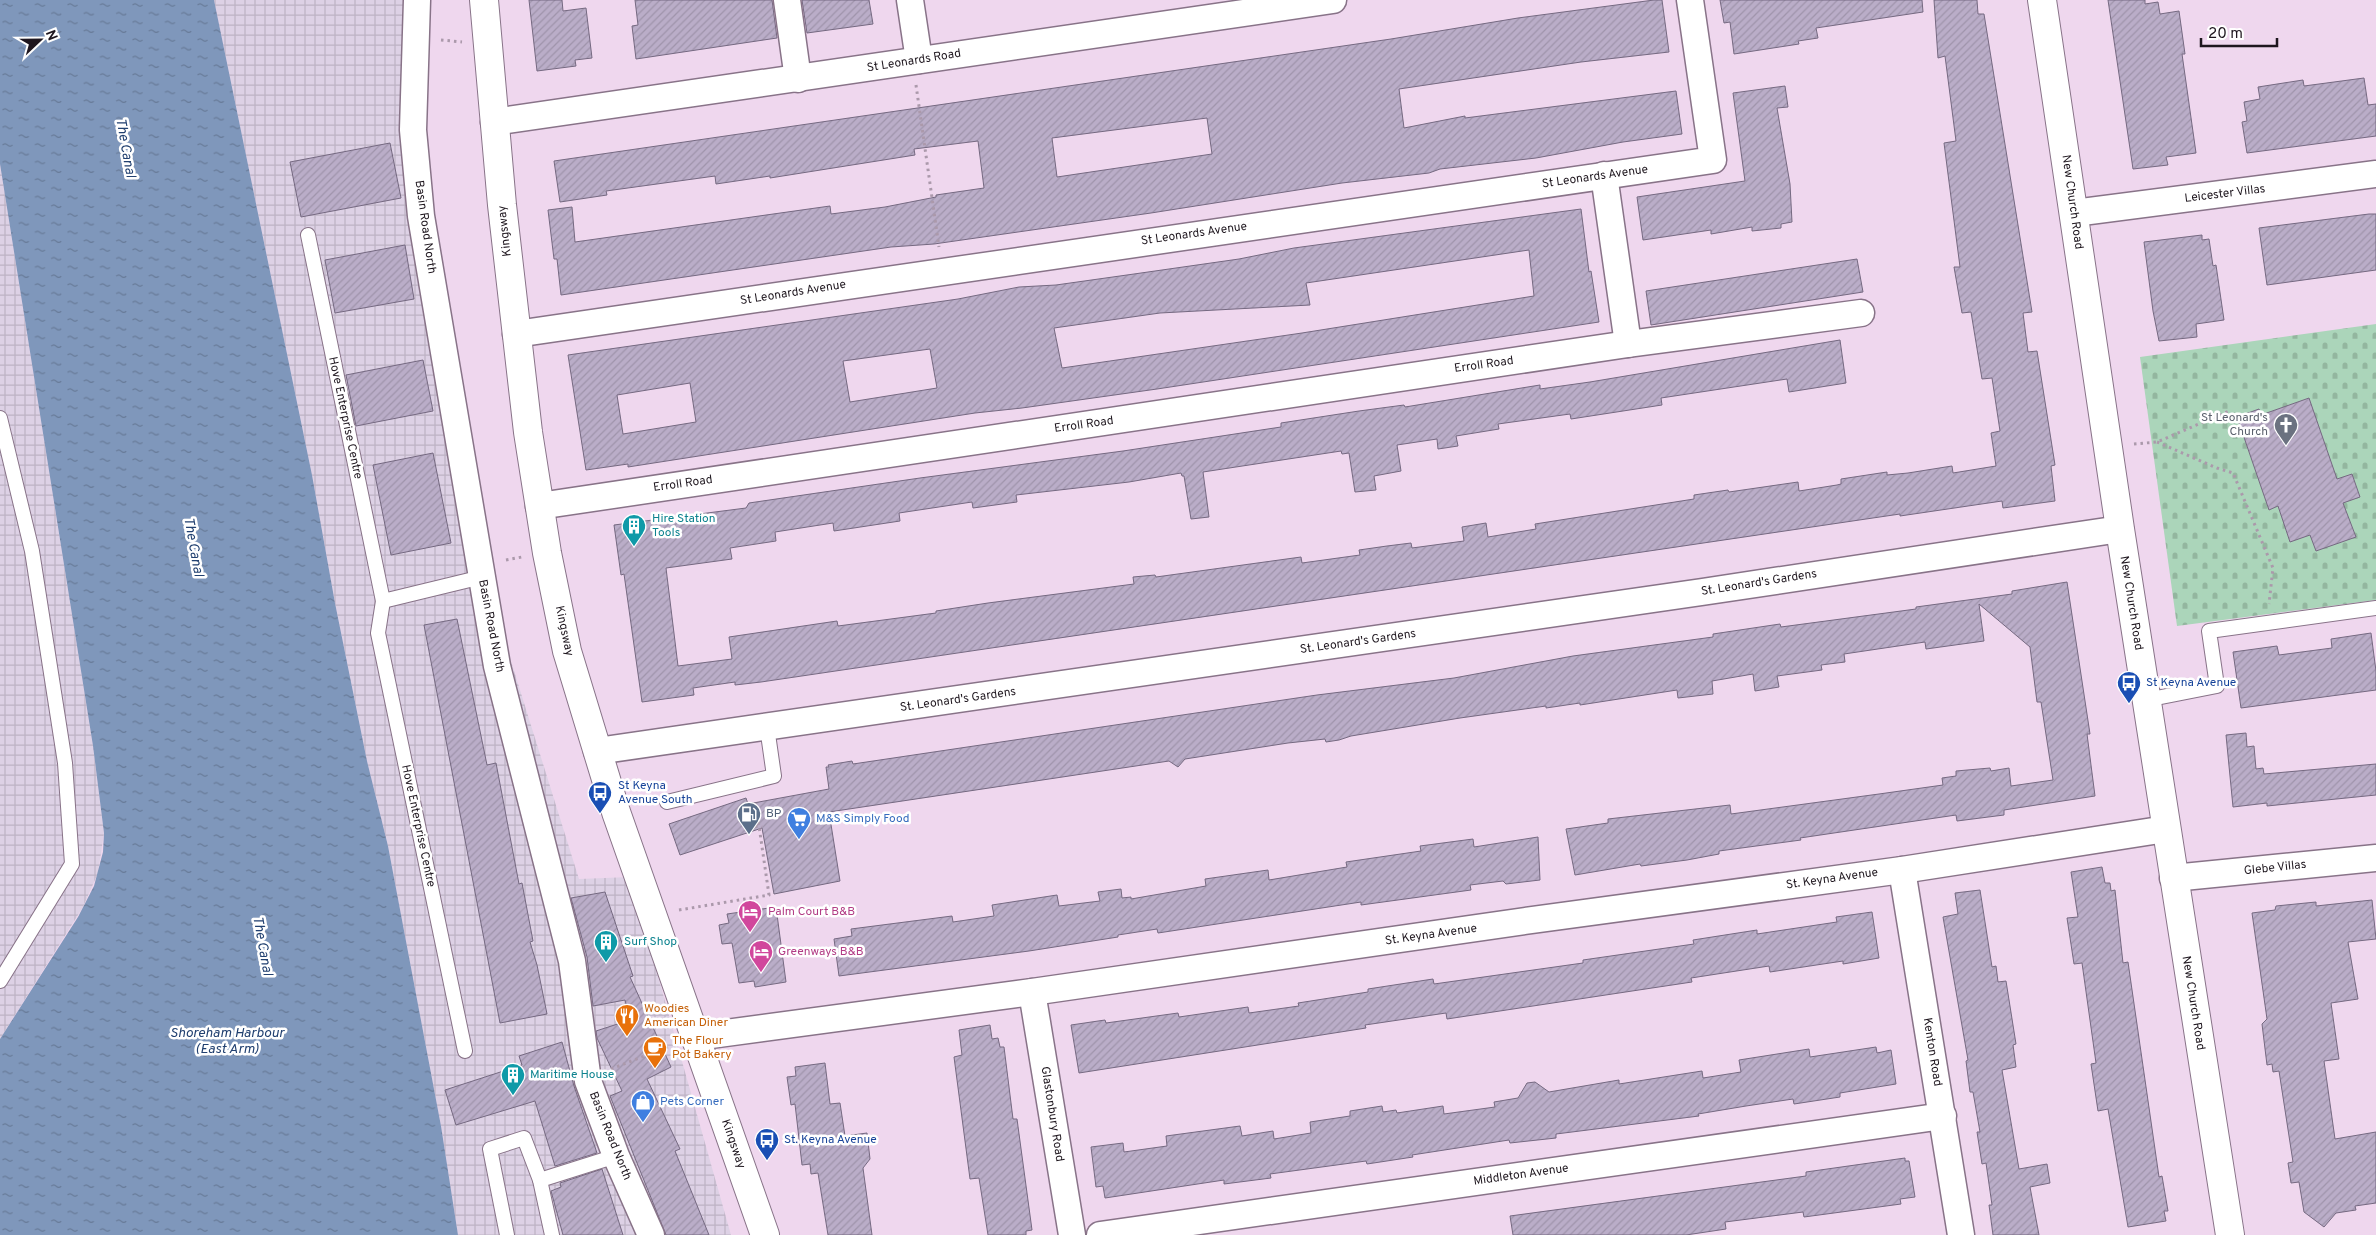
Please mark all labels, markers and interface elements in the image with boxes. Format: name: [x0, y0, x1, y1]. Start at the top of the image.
north arrow: [15, 15, 65, 65]
scale bar: [2201, 15, 2277, 47]
text: 20 m: [2208, 25, 2243, 44]
text: N: [41, 28, 60, 44]
street label: St Leonards Road: [866, 46, 962, 76]
water label: The Canal: [111, 117, 139, 181]
street label: New Church Road: [2057, 154, 2087, 250]
street label: St Leonards Avenue: [1541, 162, 1649, 192]
street label: Basin Road North: [411, 179, 439, 275]
street label: Leicester Villas: [2184, 181, 2266, 207]
street label: Kingsway: [494, 205, 516, 257]
street label: St Leonards Avenue: [1140, 219, 1248, 249]
street label: St Leonards Avenue: [739, 277, 847, 309]
street label: Erroll Road: [1453, 353, 1515, 377]
street label: Hove Enterprise Centre: [324, 355, 366, 481]
place label: St Leonard's Church: [2201, 410, 2268, 440]
church icon: St Leonard's Church: [2273, 412, 2299, 446]
street label: Erroll Road: [1053, 413, 1115, 437]
street label: Erroll Road: [652, 472, 714, 496]
place label: Hire Station Tools: [652, 511, 715, 541]
building icon: Hire Station Tools: [621, 513, 647, 547]
water label: The Canal: [179, 516, 207, 580]
street label: New Church Road: [2116, 555, 2146, 651]
street label: St. Leonard's Gardens: [1700, 566, 1818, 600]
street label: Basin Road North: [474, 578, 508, 674]
street label: Kingsway: [551, 604, 577, 658]
street label: St. Leonard's Gardens: [1299, 626, 1417, 658]
bus stop icon: St Keyna Avenue: [2116, 670, 2142, 704]
place label: St Keyna Avenue: [2146, 675, 2236, 691]
street label: St. Leonard's Gardens: [899, 684, 1017, 716]
street label: Hove Enterprise Centre: [397, 763, 439, 889]
place label: St Keyna Avenue South: [618, 778, 692, 808]
bus stop icon: St Keyna Avenue South: [587, 780, 613, 814]
fuel station icon: BP: [736, 801, 762, 835]
place label: BP: [766, 806, 782, 822]
supermarket icon: M&S Simply Food: [786, 806, 812, 840]
place label: M&S Simply Food: [816, 811, 910, 827]
street label: Glebe Villas: [2243, 857, 2307, 879]
street label: St. Keyna Avenue: [1785, 865, 1879, 893]
hotel icon: Palm Court B&B: [737, 899, 763, 933]
place label: Palm Court B&B: [768, 904, 855, 920]
water label: The Canal: [248, 915, 276, 979]
street label: St. Keyna Avenue: [1384, 921, 1478, 949]
building icon: Surf Shop: [593, 929, 619, 963]
place label: Surf Shop: [624, 934, 677, 950]
hotel icon: Greenways B&B: [748, 939, 774, 973]
place label: Greenways B&B: [778, 944, 864, 960]
street label: New Church Road: [2178, 955, 2208, 1051]
place label: Woodies American Diner: [644, 1001, 728, 1031]
restaurant icon: Woodies American Diner: [614, 1003, 640, 1037]
street label: Kenton Road: [1919, 1017, 1945, 1087]
water label: Shoreham Harbour (East Arm): [170, 1025, 286, 1058]
place label: The Flour Pot Bakery: [672, 1033, 732, 1063]
cafe icon: The Flour Pot Bakery: [642, 1035, 668, 1069]
building icon: Maritime House: [500, 1062, 526, 1096]
street label: Glastonbury Road: [1037, 1065, 1067, 1163]
place label: Maritime House: [530, 1067, 614, 1083]
street label: Basin Road North: [585, 1089, 635, 1183]
shop icon: Pets Corner: [630, 1089, 656, 1123]
place label: Pets Corner: [660, 1094, 724, 1110]
street label: Kingsway: [717, 1117, 749, 1171]
bus stop icon: St. Keyna Avenue: [754, 1127, 780, 1161]
place label: St. Keyna Avenue: [784, 1132, 877, 1148]
street label: Middleton Avenue: [1472, 1160, 1570, 1190]

